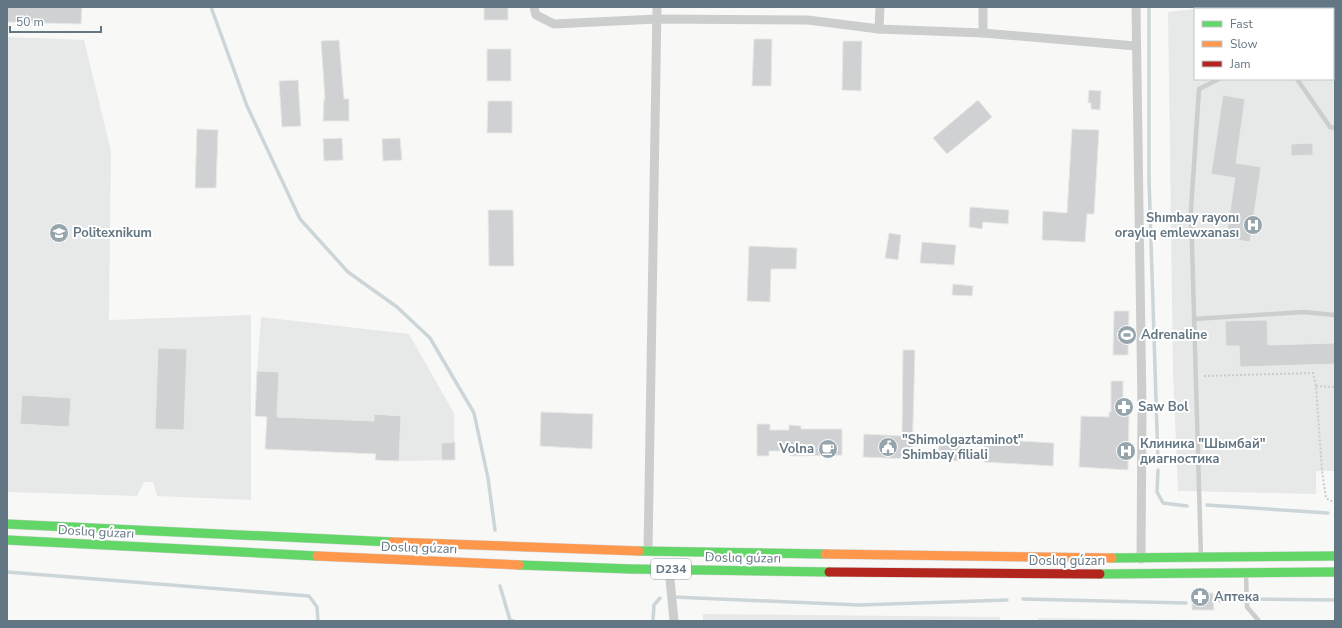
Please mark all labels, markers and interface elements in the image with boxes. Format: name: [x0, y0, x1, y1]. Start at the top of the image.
scale bar: [10, 8, 101, 34]
legend: [1194, 8, 1334, 80]
text: 50 m: [16, 14, 44, 30]
text: Fast: [1230, 16, 1253, 32]
text: Slow: [1230, 36, 1258, 52]
text: Jam: [1229, 56, 1251, 72]
place label: Shımbay rayonı oraylıq emlewxanası: [1115, 209, 1239, 242]
hospital icon: Shımbay rayonı oraylıq emlewxanası: [1242, 214, 1264, 236]
school or university icon: Politexnikum: [48, 222, 70, 244]
place label: Politexnikum: [73, 224, 152, 242]
sports icon: Adrenaline: [1116, 324, 1138, 346]
place label: Adrenaline: [1141, 326, 1207, 344]
pharmacy icon: Saw Bol: [1113, 396, 1135, 418]
place label: Saw Bol: [1138, 398, 1189, 416]
place label: "Shimolgaztaminot" Shimbay filiali: [902, 431, 1024, 464]
place label: Клиника "Шымбай" диагностика: [1140, 435, 1266, 468]
public building icon: "Shimolgaztaminot" Shimbay filiali: [877, 436, 899, 458]
cafe icon: Volna: [817, 438, 839, 460]
place label: Volna: [778, 440, 814, 458]
hospital icon: Клиника "Шымбай" диагностика: [1115, 440, 1137, 462]
street label: Doslıq gúzarı: [57, 521, 135, 543]
street label: Doslıq gúzarı: [381, 538, 457, 558]
street label: Doslıq gúzarı: [705, 548, 781, 568]
street label: Doslıq gúzarı: [1029, 552, 1105, 570]
road number: D234: [651, 559, 691, 579]
pharmacy icon: Аптека: [1189, 586, 1211, 608]
place label: Аптека: [1214, 588, 1259, 606]

